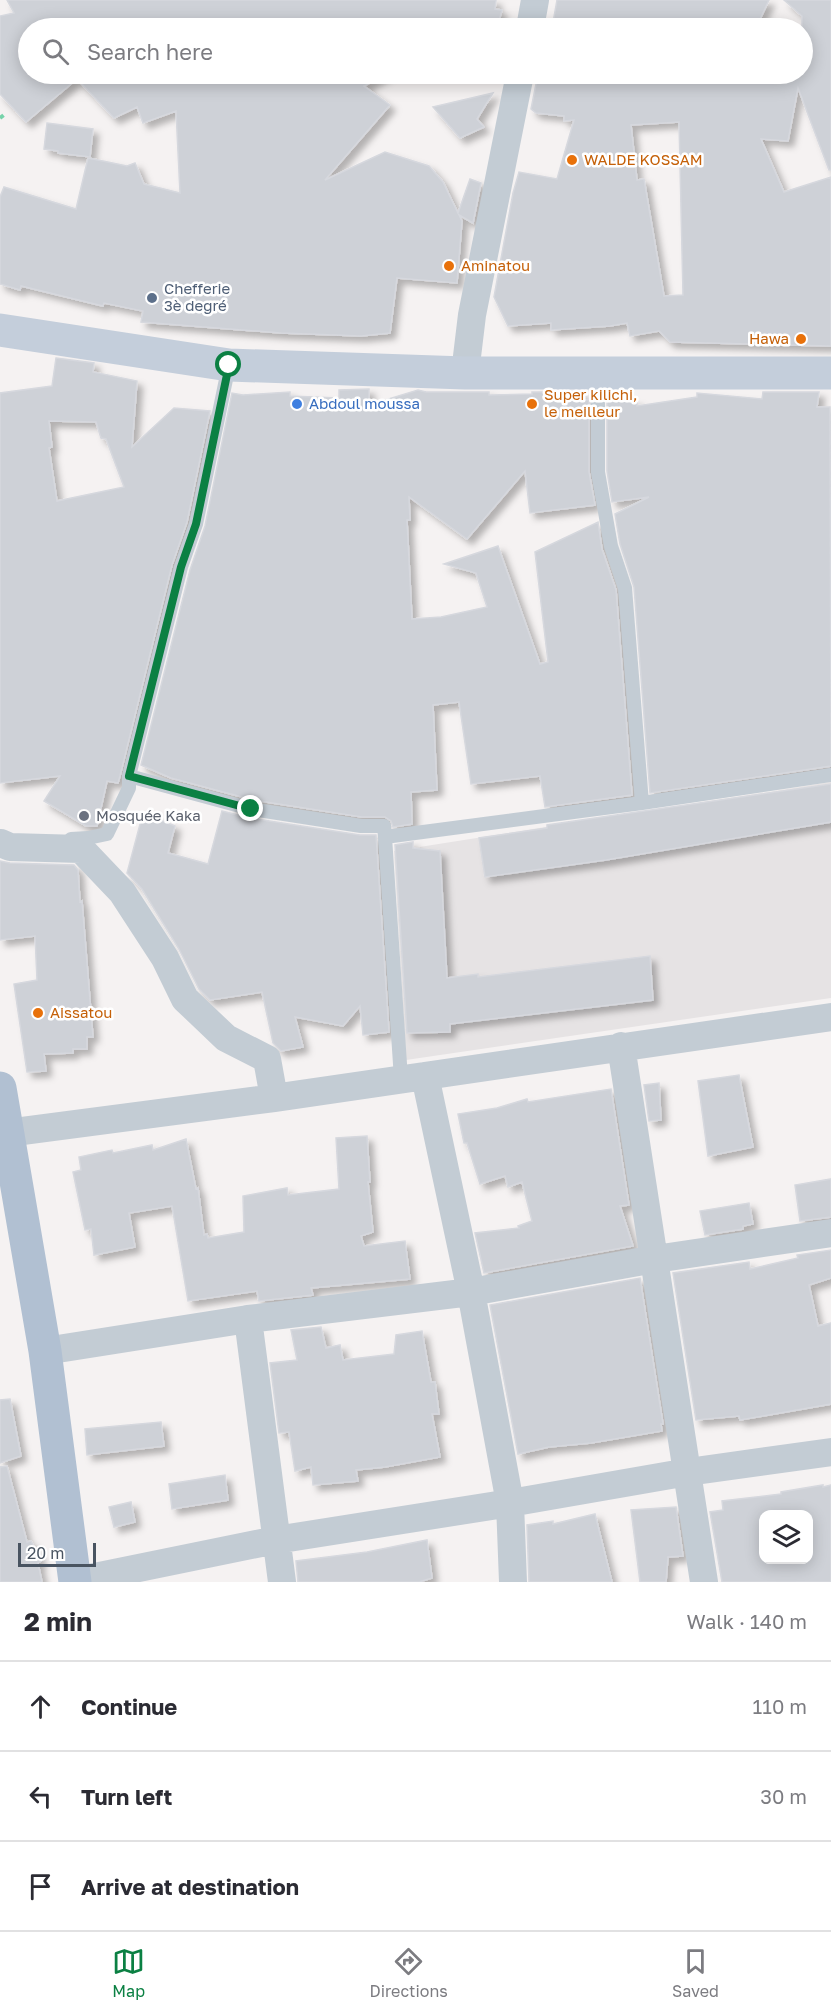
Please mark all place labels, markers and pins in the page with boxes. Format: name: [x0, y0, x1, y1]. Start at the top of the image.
place label: WALDE KOSSAM: [584, 150, 703, 168]
marker: WALDE KOSSAM: [565, 153, 579, 167]
place label: Aminatou: [461, 256, 530, 274]
marker: Aminatou: [442, 259, 456, 273]
place label: Chefferie 3è degré: [164, 279, 230, 314]
marker: Chefferie 3è degré: [145, 291, 159, 305]
place label: Hawa: [749, 329, 789, 347]
marker: Hawa: [794, 332, 808, 346]
place label: Super kilichi, le meilleur: [544, 385, 637, 420]
place label: Abdoul moussa: [309, 394, 420, 412]
marker: Abdoul moussa: [290, 397, 304, 411]
marker: Super kilichi, le meilleur: [525, 397, 539, 411]
place label: Mosquée Kaka: [96, 806, 201, 824]
marker: Mosquée Kaka: [77, 809, 91, 823]
place label: Aissatou: [50, 1003, 112, 1021]
marker: Aissatou: [31, 1006, 45, 1020]

